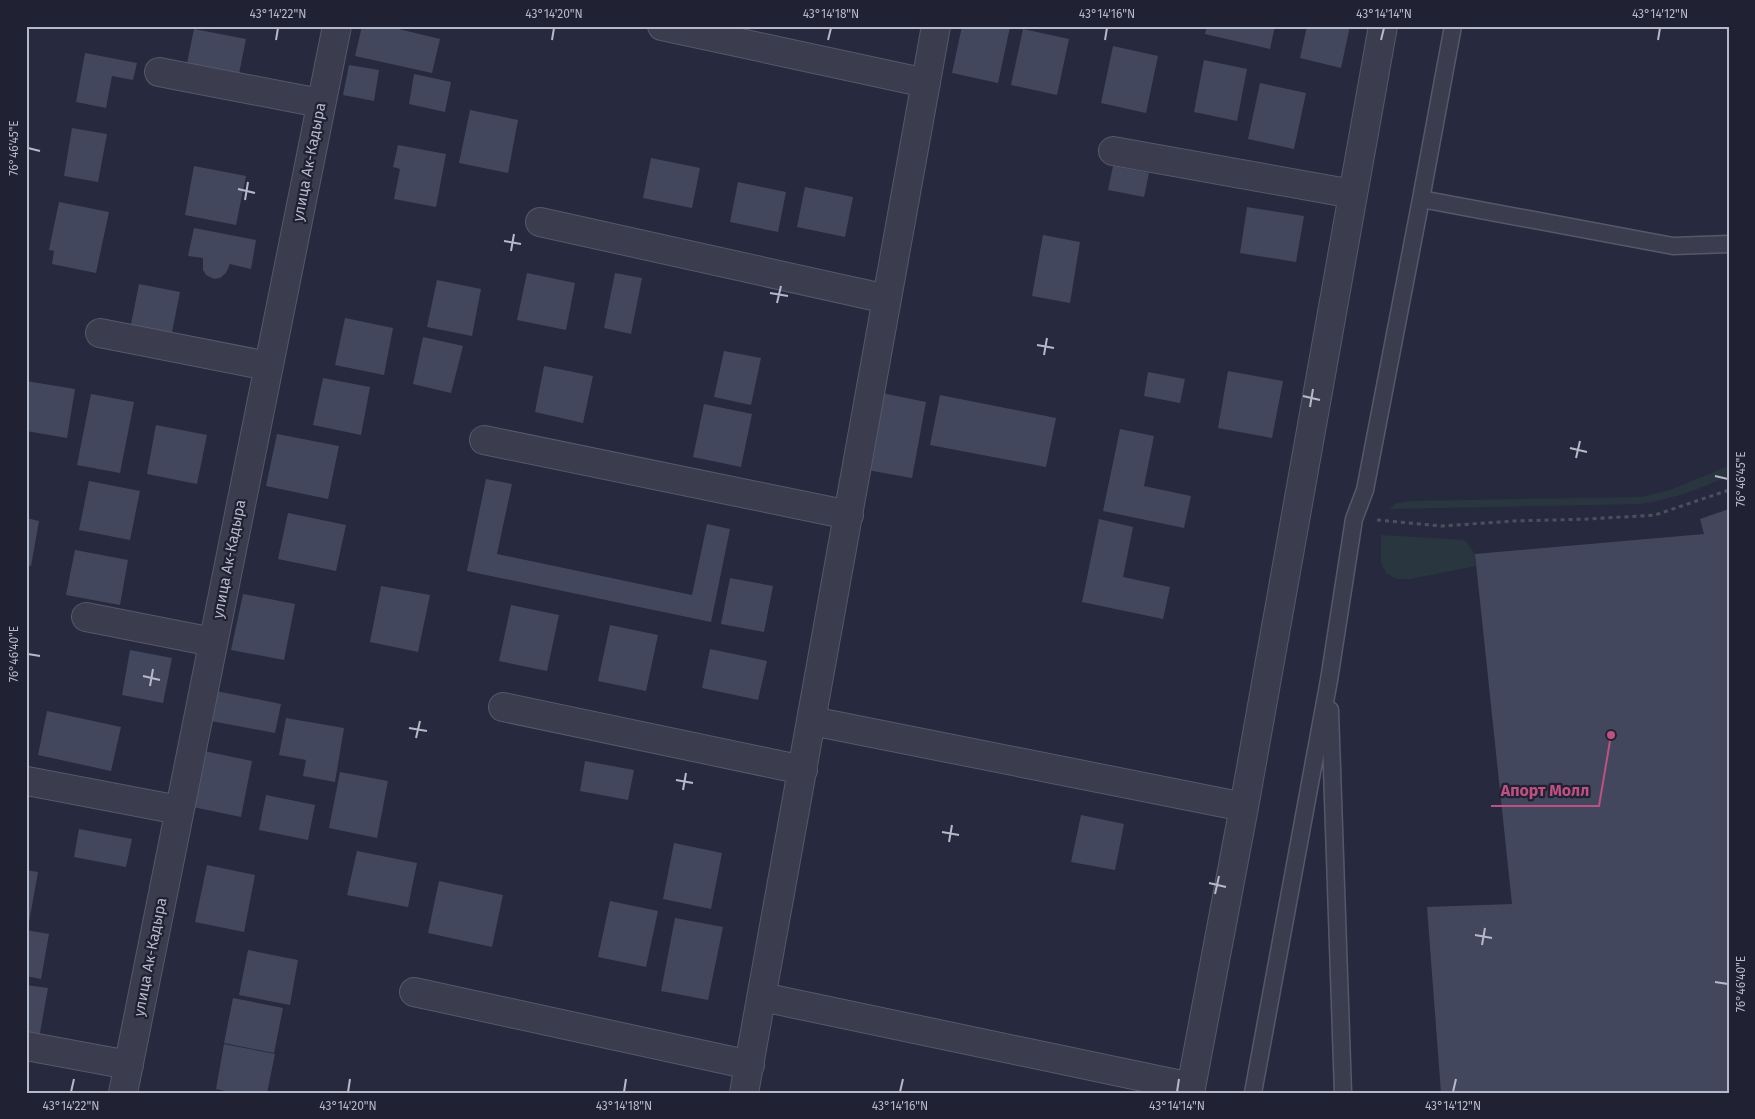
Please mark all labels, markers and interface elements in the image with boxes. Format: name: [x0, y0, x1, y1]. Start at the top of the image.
text: 43°14'22"N: [250, 7, 306, 21]
text: 43°14'20"N: [525, 7, 583, 21]
text: 43°14'18"N: [803, 7, 859, 21]
text: 43°14'16"N: [1079, 7, 1135, 21]
text: 43°14'14"N: [1356, 7, 1412, 21]
text: 43°14'12"N: [1632, 7, 1688, 21]
street label: улица Ак-Кадыра: [289, 101, 329, 223]
text: 76°46'45"E: [7, 120, 21, 176]
text: 76°46'45"E: [1734, 451, 1748, 507]
street label: улица Ак-Кадыра: [209, 498, 249, 620]
text: 76°46'40"E: [7, 626, 21, 682]
callout: Апорт Молл: [1491, 775, 1599, 806]
text: Апорт Молл: [1500, 781, 1589, 800]
street label: улица Ак-Кадыра: [130, 896, 170, 1018]
text: 76°46'40"E: [1734, 956, 1748, 1012]
text: 43°14'22"N: [43, 1099, 99, 1113]
text: 43°14'20"N: [319, 1099, 377, 1113]
text: 43°14'18"N: [596, 1099, 652, 1113]
text: 43°14'16"N: [872, 1099, 928, 1113]
text: 43°14'14"N: [1149, 1099, 1205, 1113]
text: 43°14'12"N: [1425, 1099, 1481, 1113]

